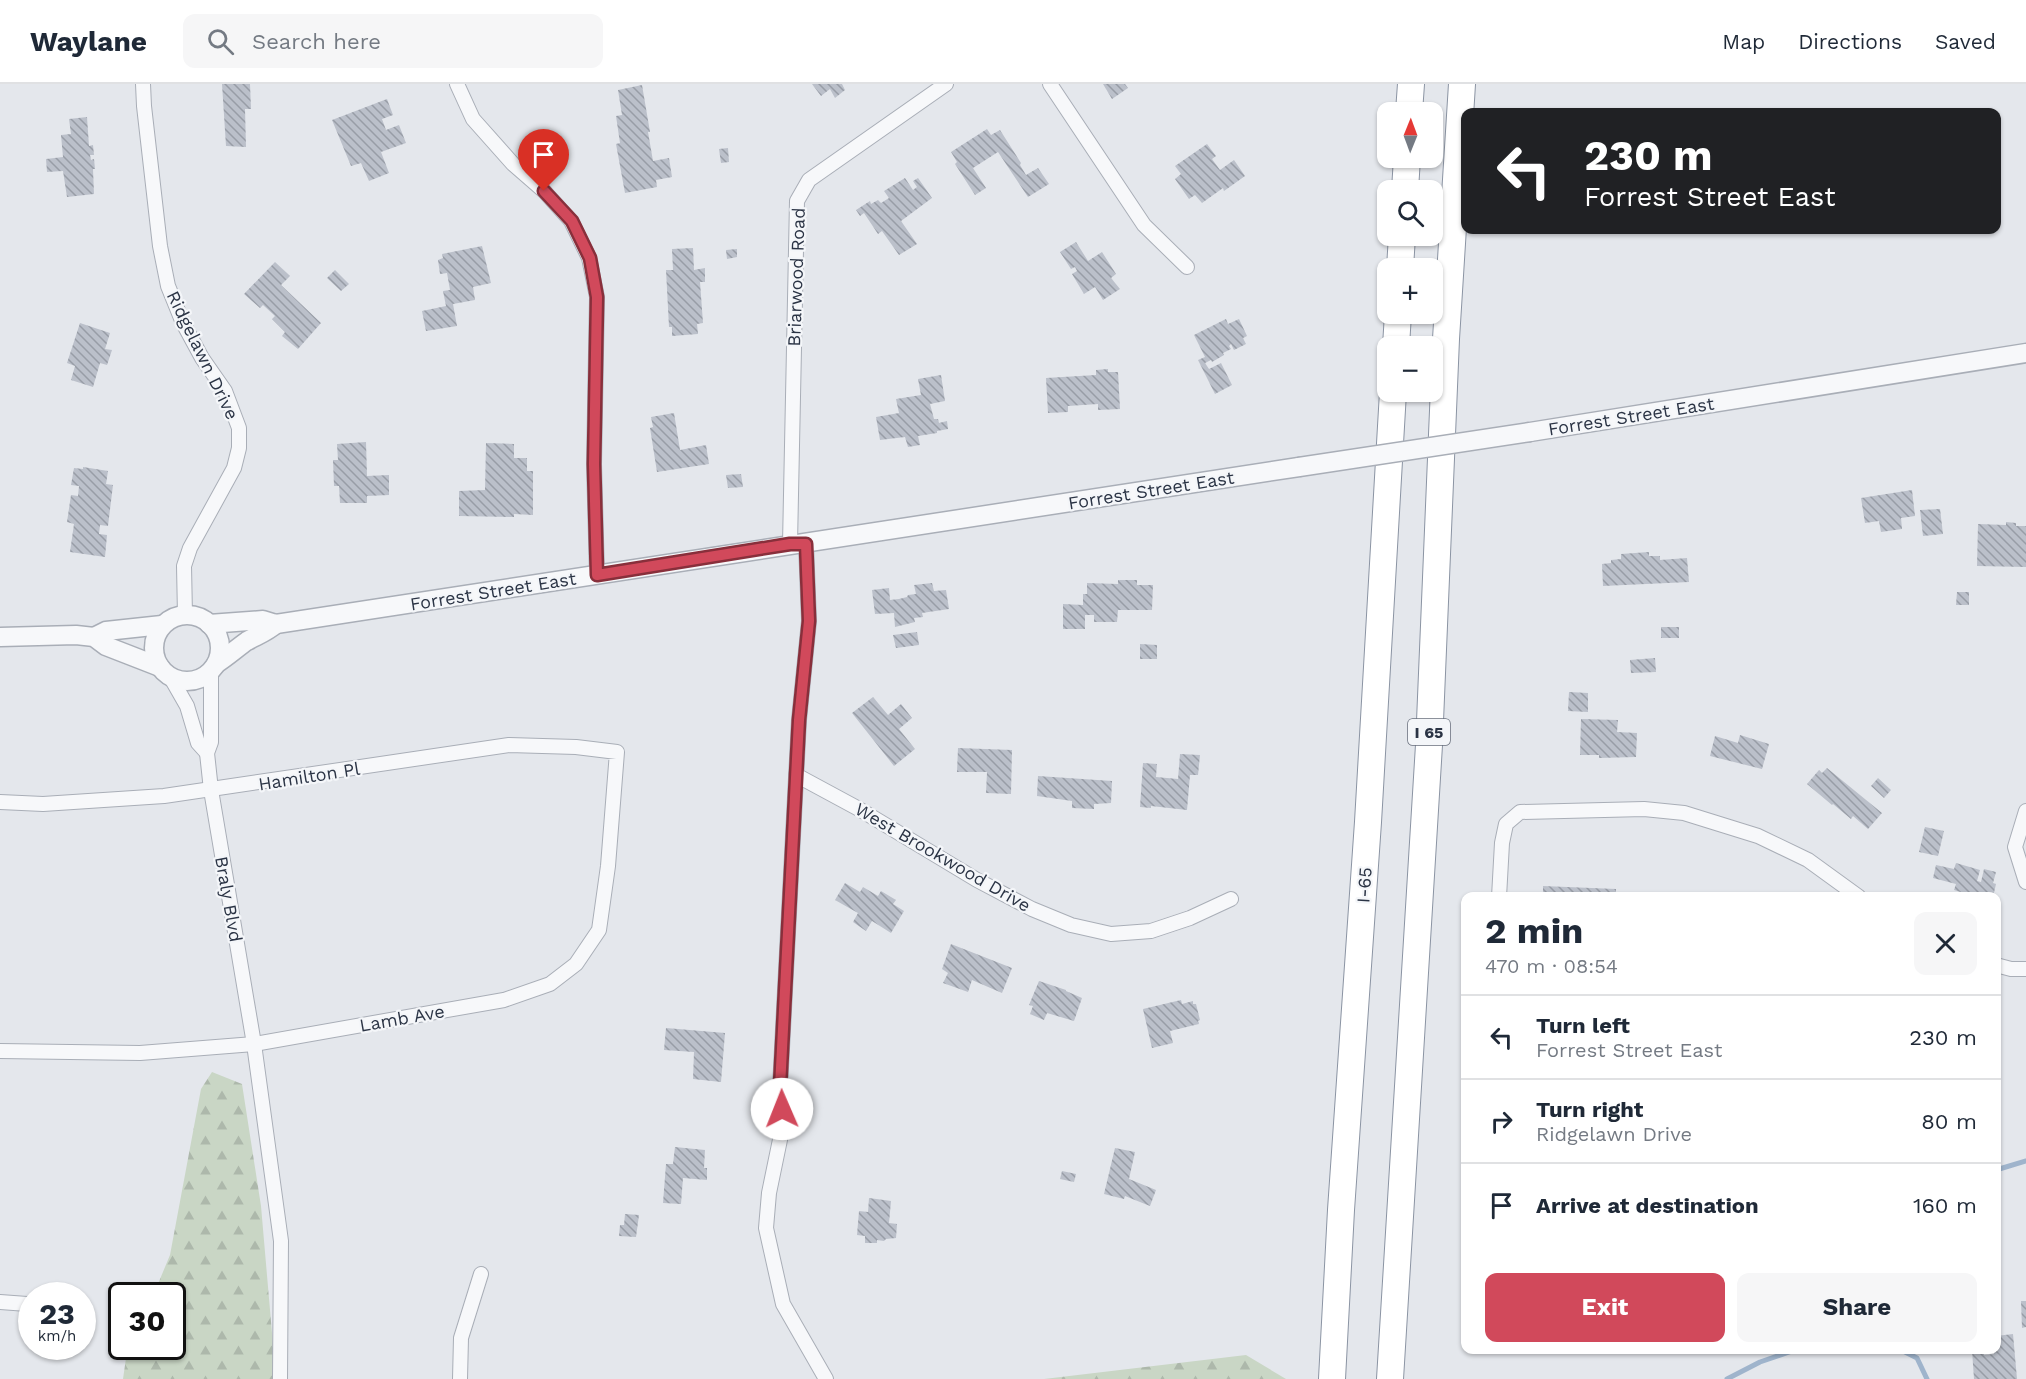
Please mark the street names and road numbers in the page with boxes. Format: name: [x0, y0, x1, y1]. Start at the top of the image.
street label: Briarwood Road: [783, 207, 809, 347]
street label: Ridgelawn Drive: [163, 287, 243, 423]
street label: Forrest Street East: [1547, 392, 1716, 439]
street label: Forrest Street East: [1067, 466, 1236, 513]
street label: Forrest Street East: [409, 567, 578, 614]
road number: I 65: [1408, 719, 1450, 745]
street label: Hamilton Pl: [257, 758, 362, 794]
street label: West Brookwood Drive: [851, 798, 1035, 916]
street label: Braly Blvd: [211, 855, 247, 943]
street label: I-65: [1352, 866, 1376, 904]
street label: Lamb Ave: [358, 1000, 446, 1036]

